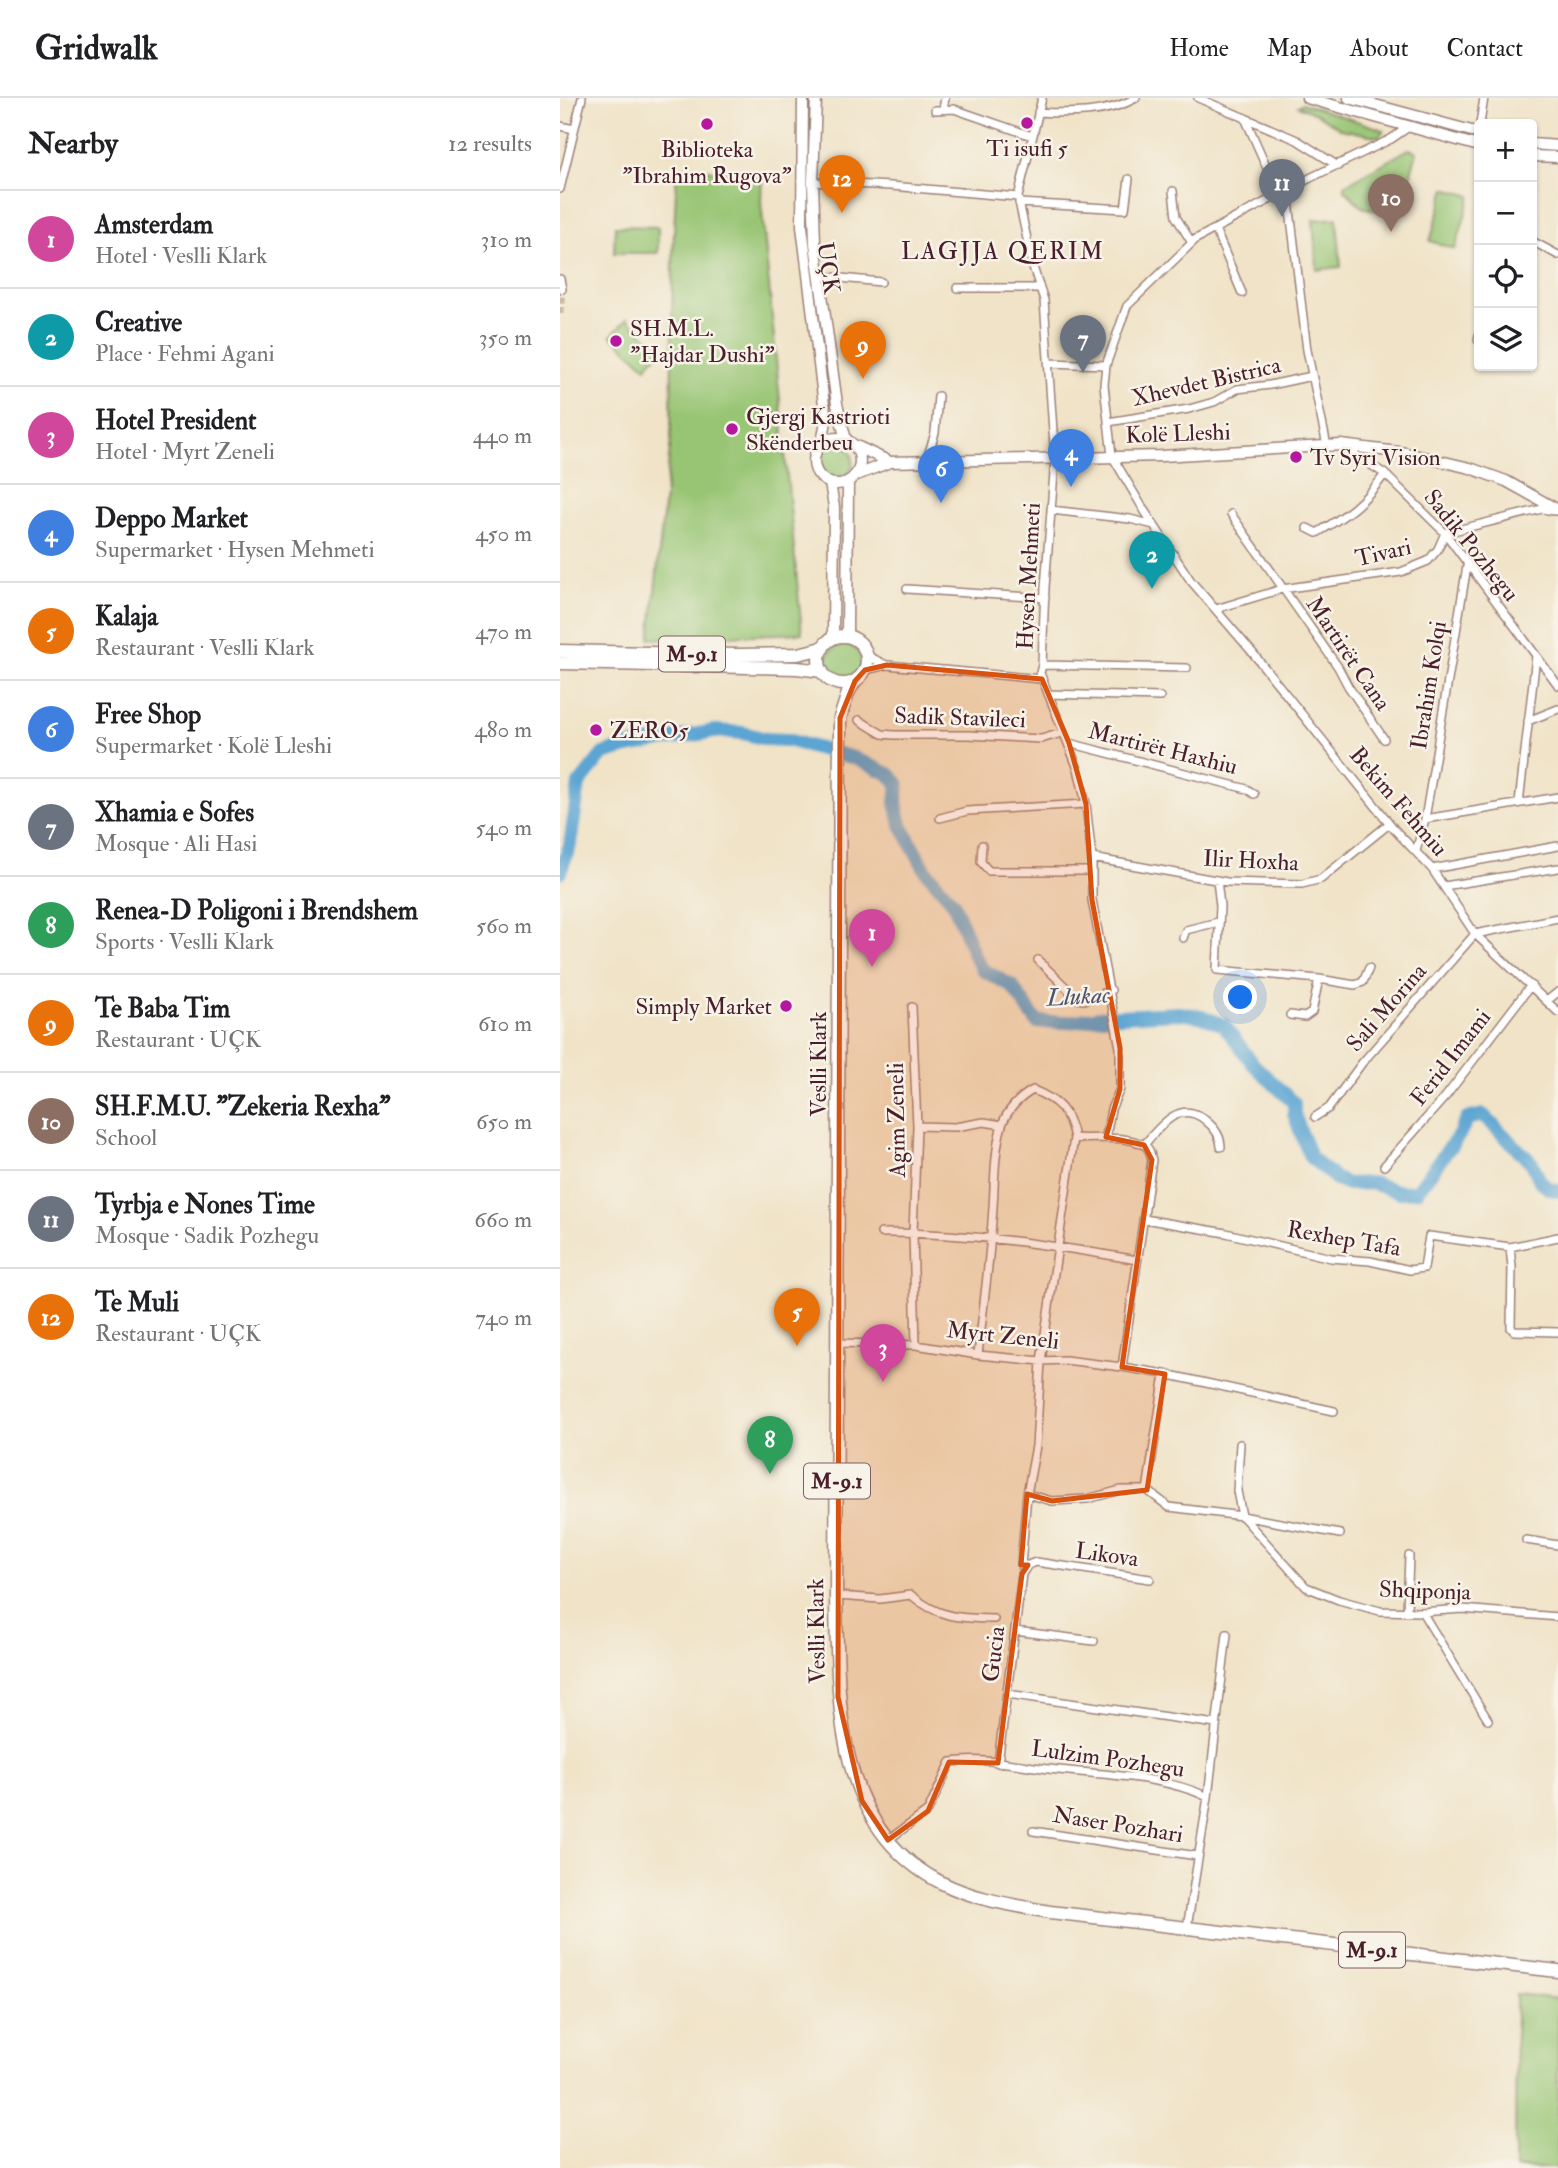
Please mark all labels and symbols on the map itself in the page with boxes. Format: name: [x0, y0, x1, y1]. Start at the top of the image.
marker: Ti isufi 5: [1019, 115, 1035, 131]
marker: Biblioteka "Ibrahim Rugova": [699, 116, 715, 132]
place label: Ti isufi 5: [986, 134, 1068, 163]
place label: Biblioteka "Ibrahim Rugova": [622, 135, 792, 190]
pin: 12: [819, 155, 865, 213]
pin: 11: [1259, 159, 1305, 217]
pin: 10: [1368, 174, 1414, 232]
district label: LAGJJA QERIM: [901, 236, 1105, 267]
street label: UÇK: [811, 240, 847, 297]
place label: SH.M.L. "Hajdar Dushi": [630, 314, 775, 369]
pin: 7: [1060, 315, 1106, 373]
pin: 9: [840, 321, 886, 379]
marker: SH.M.L. "Hajdar Dushi": [608, 333, 624, 349]
street label: Xhevdet Bistrica: [1129, 350, 1284, 413]
place label: Gjergj Kastrioti Skënderbeu: [746, 402, 890, 457]
street label: Kolë Lleshi: [1125, 417, 1231, 450]
marker: Gjergj Kastrioti Skënderbeu: [724, 421, 740, 437]
pin: 4: [1048, 429, 1094, 487]
place label: Tv Syri Vision: [1310, 443, 1441, 472]
pin: 6: [918, 445, 964, 503]
marker: Tv Syri Vision: [1288, 449, 1304, 465]
street label: Sadik Pozhegu: [1418, 483, 1526, 607]
street label: Hysen Mehmeti: [1010, 502, 1047, 650]
pin: 2: [1129, 531, 1175, 589]
street label: Tivari: [1352, 532, 1414, 573]
street label: Martirët Cana: [1300, 591, 1398, 716]
street label: Ibrahim Kolqi: [1404, 619, 1453, 752]
road number: M-9.1: [659, 636, 725, 672]
street label: Sadik Stavileci: [894, 701, 1026, 734]
place label: ZERO5: [610, 716, 689, 745]
street label: Martirët Haxhiu: [1085, 716, 1241, 781]
marker: ZERO5: [588, 722, 604, 738]
street label: Bekim Fehmiu: [1343, 741, 1454, 862]
street label: Ilir Hoxha: [1202, 844, 1300, 878]
pin: 1: [849, 909, 895, 967]
street label: Sali Morina: [1340, 957, 1433, 1058]
water label: Llukac: [1045, 979, 1111, 1014]
your location: [1223, 980, 1257, 1014]
place label: Simply Market: [635, 992, 772, 1022]
marker: Simply Market: [778, 998, 794, 1014]
street label: Ferid Imami: [1404, 1003, 1497, 1111]
street label: Veslli Klark: [804, 1011, 833, 1117]
street label: Agim Zeneli: [881, 1062, 912, 1179]
street label: Rexhep Tafa: [1285, 1214, 1404, 1264]
pin: 5: [774, 1288, 820, 1346]
street label: Myrt Zeneli: [945, 1315, 1061, 1356]
pin: 3: [860, 1324, 906, 1382]
pin: 8: [747, 1416, 793, 1474]
road number: M-9.1: [804, 1464, 870, 1498]
street label: Likova: [1073, 1536, 1141, 1573]
street label: Shqiponja: [1378, 1574, 1472, 1608]
street label: Veslli Klark: [801, 1578, 832, 1684]
street label: Gucia: [976, 1624, 1011, 1684]
street label: Lulzim Pozhegu: [1029, 1733, 1187, 1784]
street label: Naser Pozhari: [1051, 1800, 1185, 1849]
road number: M-9.1: [1339, 1932, 1405, 1968]

